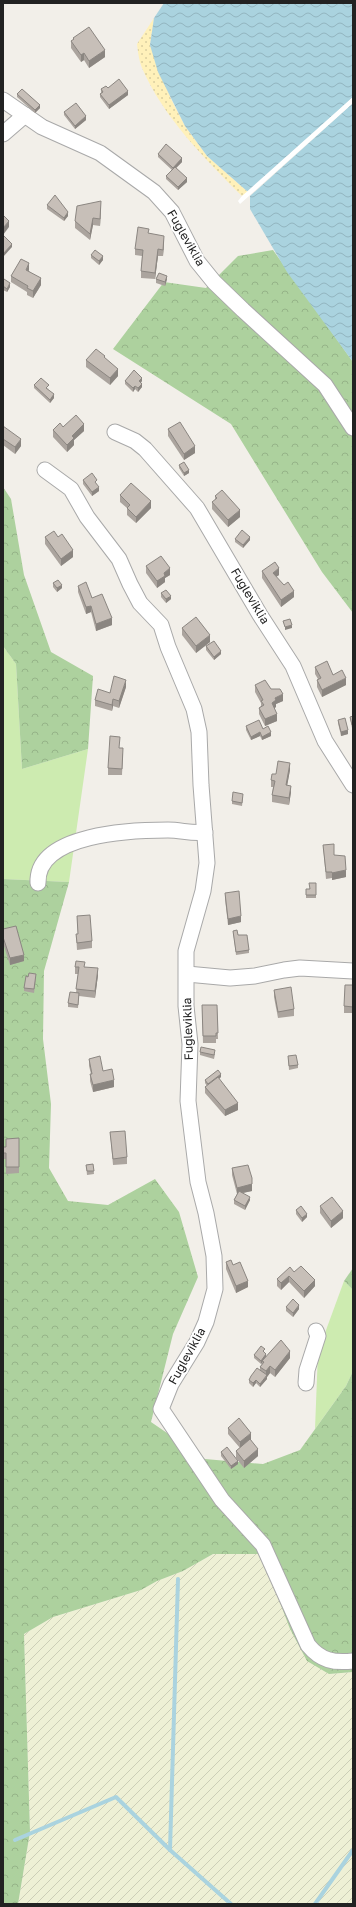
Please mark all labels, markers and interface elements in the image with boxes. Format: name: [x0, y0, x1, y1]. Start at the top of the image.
street label: Fugleviklia: [164, 207, 209, 269]
street label: Fugleviklia: [228, 565, 273, 627]
street label: Fugleviklia: [179, 997, 196, 1061]
street label: Fugleviklia: [165, 1325, 208, 1387]

